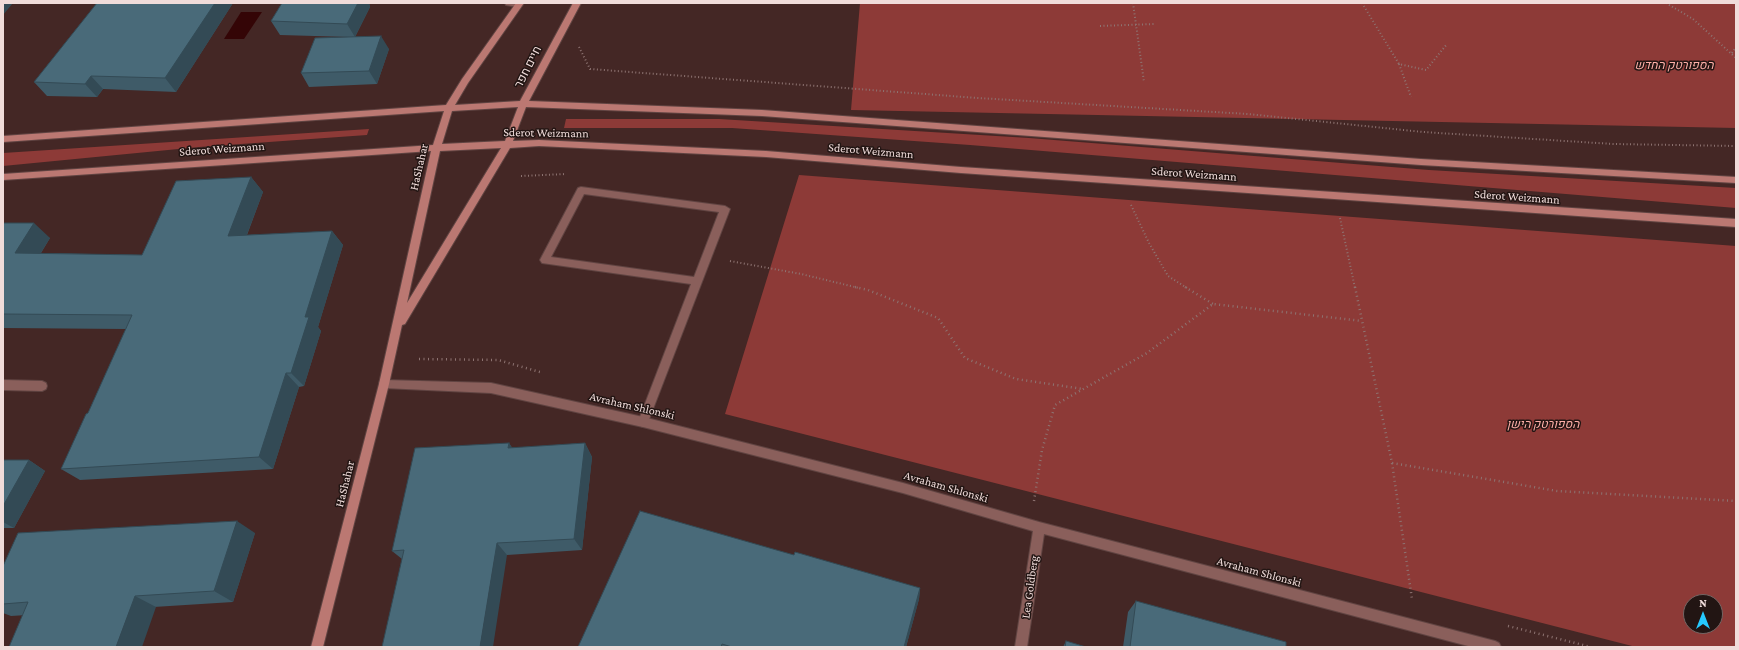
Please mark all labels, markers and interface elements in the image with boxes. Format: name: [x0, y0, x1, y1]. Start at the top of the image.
street label: חיים חפר: [511, 44, 545, 90]
park label: הספורטק החדש: [1635, 58, 1713, 72]
street label: Sderot Weizmann: [503, 125, 589, 141]
street label: Sderot Weizmann: [179, 139, 265, 159]
street label: Sderot Weizmann: [828, 140, 914, 162]
street label: HaShahar: [407, 142, 431, 192]
street label: Sderot Weizmann: [1151, 164, 1237, 184]
street label: Sderot Weizmann: [1474, 187, 1560, 207]
street label: Avraham Shlonski: [588, 389, 676, 423]
park label: הספורטק הישן: [1507, 417, 1579, 431]
street label: HaShahar: [332, 459, 358, 509]
street label: Avraham Shlonski: [902, 468, 990, 506]
street label: Avraham Shlonski: [1215, 554, 1303, 590]
street label: Lea Goldberg: [1018, 555, 1042, 619]
north arrow: [1683, 594, 1723, 634]
text: N: [1699, 597, 1707, 609]

